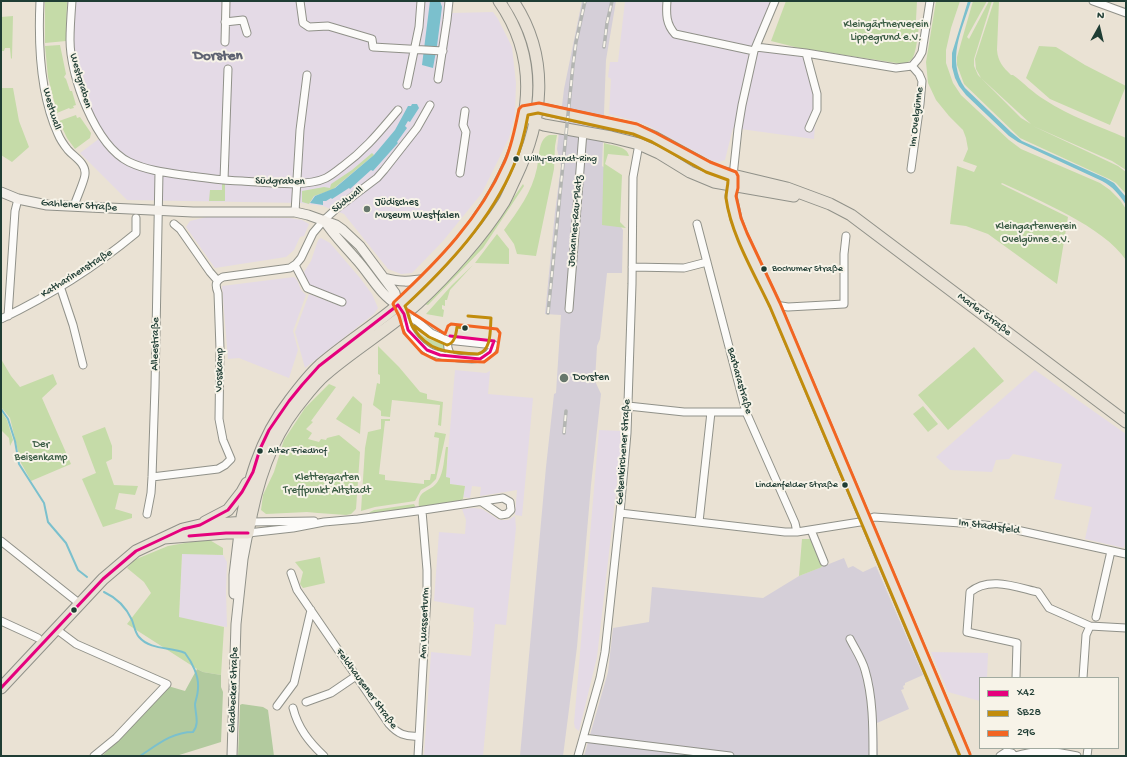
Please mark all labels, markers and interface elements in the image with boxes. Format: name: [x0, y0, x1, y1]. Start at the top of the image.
north arrow: [1079, 8, 1119, 48]
text: N: [1096, 10, 1105, 23]
park label: Kleingärtnerverein Lippegrund e.V.: [843, 18, 929, 44]
district label: Dorsten: [193, 48, 243, 66]
street label: Westgraben: [66, 52, 94, 110]
street label: Westwall: [39, 86, 63, 132]
street label: Im Ovelgünne: [907, 86, 927, 148]
place label: Willy-Brandt-Ring: [524, 153, 597, 165]
marker: Willy-Brandt-Ring: [511, 154, 521, 164]
street label: Südgraben: [255, 175, 305, 189]
street label: Johannes-Rau-Platz: [565, 175, 587, 267]
street label: Südwall: [330, 184, 366, 216]
place label: Jüdisches Museum Westfalen: [375, 196, 459, 222]
street label: Gahlener Straße: [40, 197, 118, 215]
marker: Jüdisches Museum Westfalen: [362, 204, 372, 214]
park label: Kleingartenverein Ovelgünne e.V.: [995, 220, 1077, 246]
street label: Katharinenstraße: [39, 247, 115, 301]
place label: Bochumer Straße: [772, 263, 843, 275]
marker: Bochumer Straße: [759, 264, 769, 274]
street label: Marler Straße: [954, 290, 1014, 340]
street label: Alleestraße: [149, 317, 163, 371]
unlabelled marker: [460, 323, 470, 333]
street label: Barbarastraße: [723, 346, 755, 416]
street label: Vosskamp: [213, 348, 227, 392]
place label: Dorsten: [573, 371, 609, 385]
marker: Dorsten: [558, 372, 570, 384]
street label: Gelsenkirchener Straße: [614, 399, 634, 505]
park label: Der Beisenkamp: [15, 438, 67, 464]
place label: Alter Friedhof: [268, 445, 327, 457]
marker: Alter Friedhof: [255, 446, 265, 456]
park label: Klettergarten Treffpunkt Altstadt: [283, 471, 371, 497]
place label: Lindenfelder Straße: [755, 479, 838, 491]
marker: Lindenfelder Straße: [840, 480, 850, 490]
street label: Im Stadtsfeld: [958, 516, 1020, 538]
street label: Am Wasserturm: [417, 587, 433, 659]
unlabelled marker: [69, 605, 79, 615]
street label: Feldhausener Straße: [332, 646, 400, 732]
street label: Gladbecker Straße: [226, 647, 242, 733]
legend: [979, 677, 1119, 749]
text: X42: [1017, 686, 1035, 700]
text: SB28: [1017, 706, 1041, 720]
text: 296: [1017, 726, 1035, 740]

